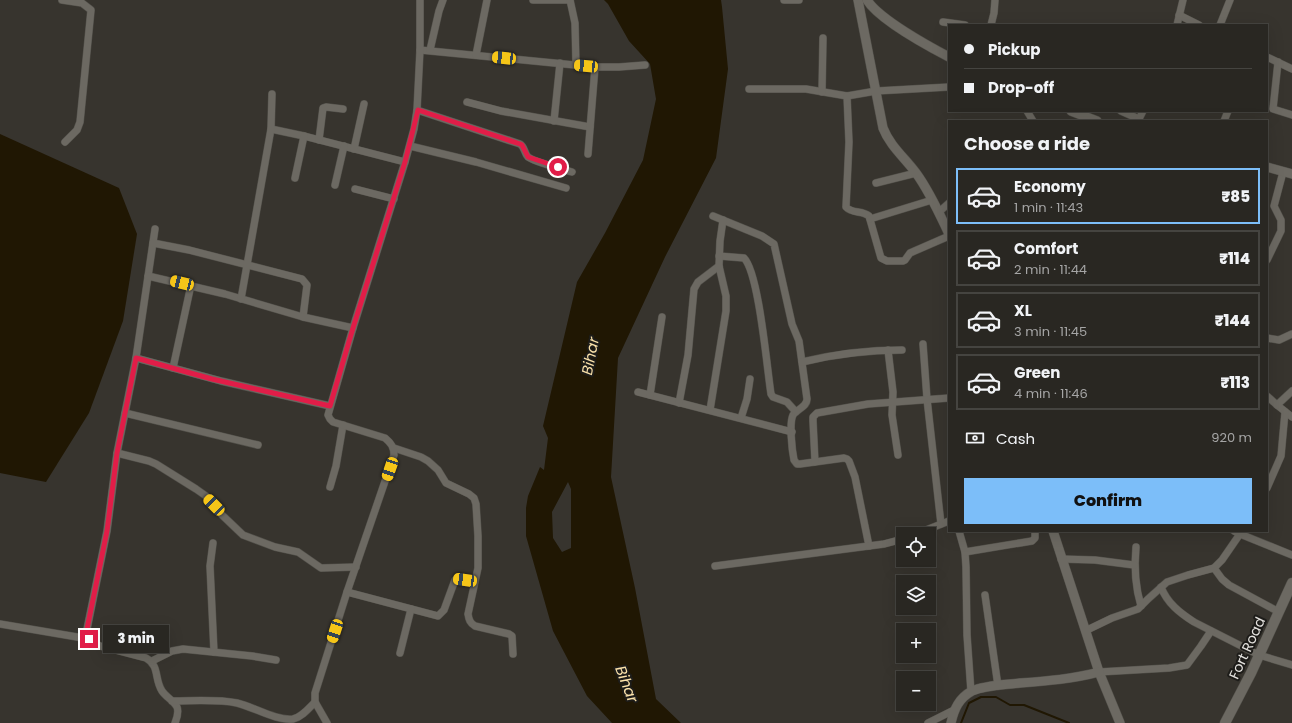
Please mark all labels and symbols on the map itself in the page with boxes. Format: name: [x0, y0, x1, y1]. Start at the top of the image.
car: [491, 51, 517, 65]
car: [574, 59, 598, 73]
route start: [549, 158, 567, 176]
car: [169, 274, 195, 292]
water label: Bihar: [576, 335, 604, 377]
car: [380, 456, 400, 482]
car: [201, 492, 227, 518]
car: [452, 572, 478, 588]
street label: Fort Road: [1224, 614, 1270, 682]
car: [326, 618, 344, 644]
callout: 3 min: [103, 625, 169, 653]
route end: [80, 630, 98, 648]
water label: Bihar: [610, 662, 644, 706]

